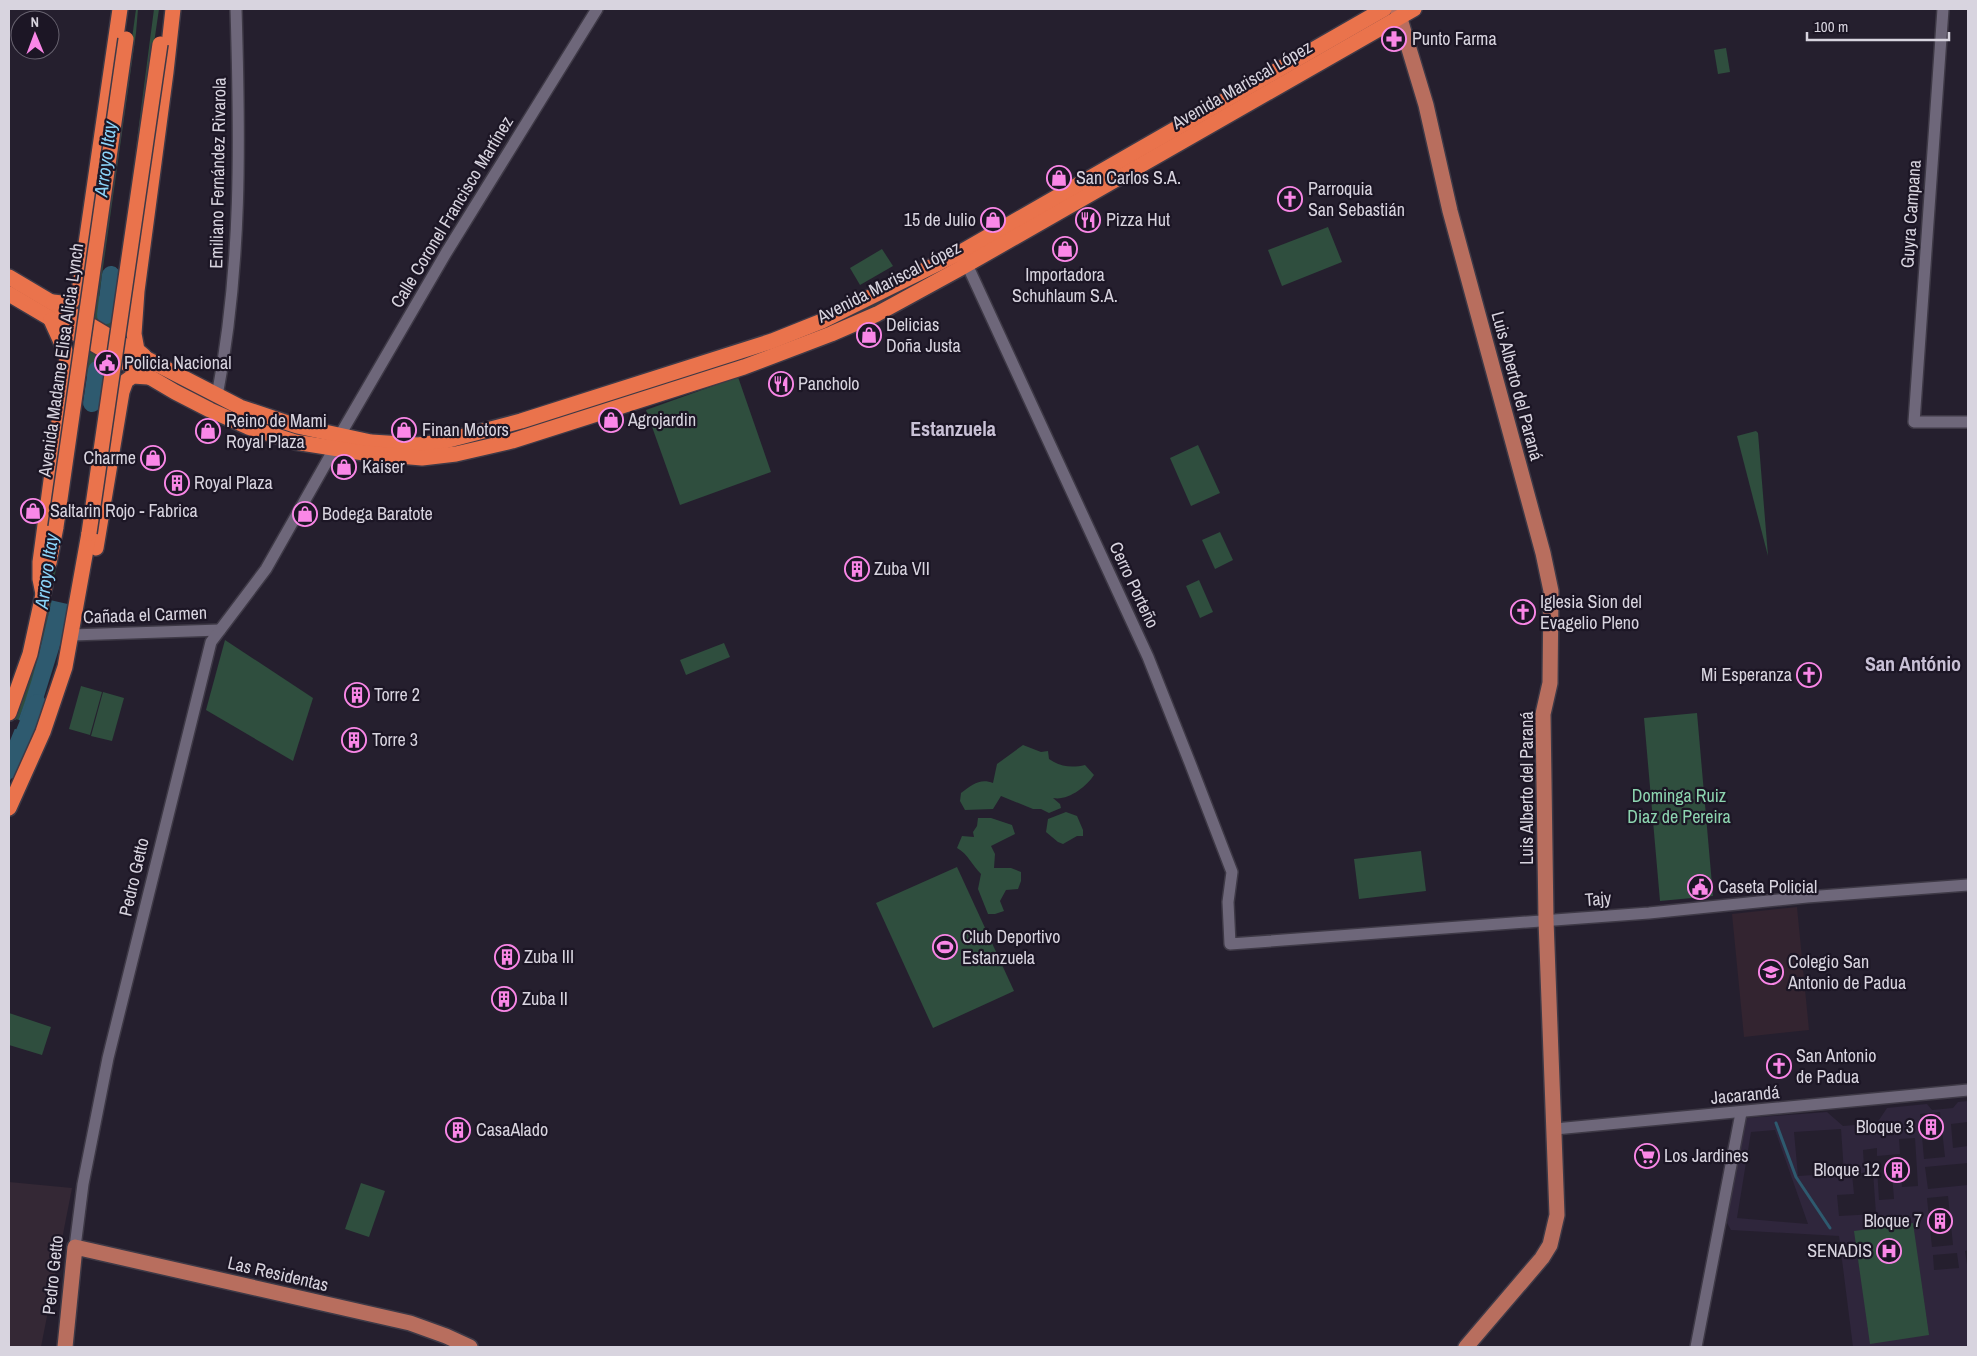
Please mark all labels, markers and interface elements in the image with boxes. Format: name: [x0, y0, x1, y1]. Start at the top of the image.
north arrow: [10, 10, 60, 60]
scale bar: [1807, 10, 1950, 42]
text: N: [30, 13, 39, 31]
text: 100 m: [1814, 16, 1848, 37]
pharmacy icon: Punto Farma: [1381, 26, 1407, 52]
place label: Punto Farma: [1412, 26, 1497, 51]
street label: Avenida Mariscal López: [1166, 34, 1316, 135]
street label: Emiliano Fernández Rivarola: [203, 77, 232, 269]
street label: Calle Coronel Francisco Martínez: [384, 111, 519, 312]
water label: Arroyo Itay: [87, 119, 123, 199]
street label: Guyra Campana: [1894, 159, 1927, 269]
shop icon: San Carlos S.A.: [1046, 165, 1072, 191]
place label: San Carlos S.A.: [1076, 165, 1181, 190]
place label: Parroquia San Sebastián: [1308, 176, 1405, 222]
church icon: Parroquia San Sebastián: [1277, 186, 1303, 212]
place label: 15 de Julio: [904, 207, 976, 232]
shop icon: 15 de Julio: [980, 207, 1006, 233]
restaurant icon: Pizza Hut: [1075, 207, 1101, 233]
place label: Pizza Hut: [1106, 207, 1170, 232]
street label: Avenida Mariscal López: [812, 235, 965, 329]
shop icon: Importadora Schuhlaum S.A.: [1052, 236, 1078, 262]
street label: Avenida Madame Elisa Alicia Lynch: [32, 242, 89, 479]
place label: Importadora Schuhlaum S.A.: [1012, 262, 1118, 308]
street label: Luis Alberto del Paraná: [1486, 309, 1549, 463]
place label: Delicias Doña Justa: [886, 312, 961, 358]
shop icon: Delicias Doña Justa: [856, 322, 882, 348]
public building icon: Policia Nacional: [94, 350, 120, 376]
place label: Policia Nacional: [124, 350, 231, 375]
restaurant icon: Pancholo: [768, 371, 794, 397]
place label: Pancholo: [798, 371, 860, 396]
shop icon: Agrojardin: [598, 407, 624, 433]
place label: Agrojardin: [627, 407, 696, 432]
place label: Reino de Mami Royal Plaza: [226, 408, 327, 454]
district label: Estanzuela: [910, 415, 996, 442]
shop icon: Finan Motors: [391, 417, 417, 443]
place label: Finan Motors: [422, 417, 509, 442]
shop icon: Reino de Mami Royal Plaza: [195, 418, 221, 444]
place label: Charme: [84, 445, 136, 470]
shop icon: Charme: [140, 445, 166, 471]
shop icon: Kaiser: [331, 454, 357, 480]
place label: Kaiser: [362, 454, 405, 479]
building icon: Royal Plaza: [164, 470, 190, 496]
place label: Royal Plaza: [194, 470, 273, 495]
shop icon: Saltarin Rojo - Fabrica: [20, 498, 46, 524]
place label: Saltarin Rojo - Fabrica: [50, 498, 198, 523]
shop icon: Bodega Baratote: [292, 501, 318, 527]
place label: Bodega Baratote: [322, 501, 433, 526]
water label: Arroyo Itay: [28, 531, 64, 611]
street label: Cerro Porteño: [1104, 537, 1165, 632]
building icon: Zuba VII: [844, 556, 870, 582]
place label: Zuba VII: [874, 556, 930, 581]
place label: Iglesia Sion del Evagelio Pleno: [1540, 589, 1642, 635]
church icon: Iglesia Sion del Evagelio Pleno: [1510, 599, 1536, 625]
street label: Cañada el Carmen: [83, 600, 207, 629]
district label: San António: [1865, 650, 1961, 677]
place label: Mi Esperanza: [1701, 662, 1792, 687]
church icon: Mi Esperanza: [1796, 662, 1822, 688]
building icon: Torre 2: [344, 682, 370, 708]
place label: Torre 2: [374, 682, 420, 707]
street label: Luis Alberto del Paraná: [1514, 711, 1539, 865]
building icon: Torre 3: [341, 727, 367, 753]
place label: Torre 3: [372, 727, 418, 752]
park label: Dominga Ruiz Diaz de Pereira: [1627, 783, 1731, 829]
street label: Pedro Getto: [112, 835, 155, 918]
public building icon: Caseta Policial: [1687, 874, 1713, 900]
place label: Caseta Policial: [1718, 874, 1817, 899]
street label: Tajy: [1584, 885, 1613, 912]
place label: Club Deportivo Estanzuela: [962, 924, 1060, 970]
sports icon: Club Deportivo Estanzuela: [932, 934, 958, 960]
building icon: Zuba III: [494, 944, 520, 970]
place label: Zuba III: [524, 944, 574, 969]
place label: Colegio San Antonio de Padua: [1787, 949, 1906, 995]
school or university icon: Colegio San Antonio de Padua: [1758, 959, 1784, 985]
building icon: Zuba II: [491, 986, 517, 1012]
place label: Zuba II: [522, 986, 568, 1011]
place label: San Antonio de Padua: [1796, 1043, 1876, 1089]
church icon: San Antonio de Padua: [1766, 1053, 1792, 1079]
street label: Jacarandá: [1710, 1079, 1780, 1110]
place label: Bloque 3: [1856, 1114, 1914, 1139]
building icon: Bloque 3: [1918, 1114, 1944, 1140]
building icon: CasaAlado: [445, 1117, 471, 1143]
place label: CasaAlado: [476, 1117, 548, 1142]
supermarket icon: Los Jardines: [1634, 1143, 1660, 1169]
place label: Los Jardines: [1664, 1143, 1749, 1168]
place label: Bloque 12: [1814, 1157, 1880, 1182]
building icon: Bloque 12: [1884, 1157, 1910, 1183]
place label: Bloque 7: [1864, 1208, 1922, 1233]
building icon: Bloque 7: [1927, 1208, 1953, 1234]
street label: Pedro Getto: [36, 1234, 69, 1316]
place label: SENADIS: [1807, 1238, 1872, 1263]
hospital icon: SENADIS: [1876, 1238, 1902, 1264]
street label: Las Residentas: [225, 1250, 331, 1297]

